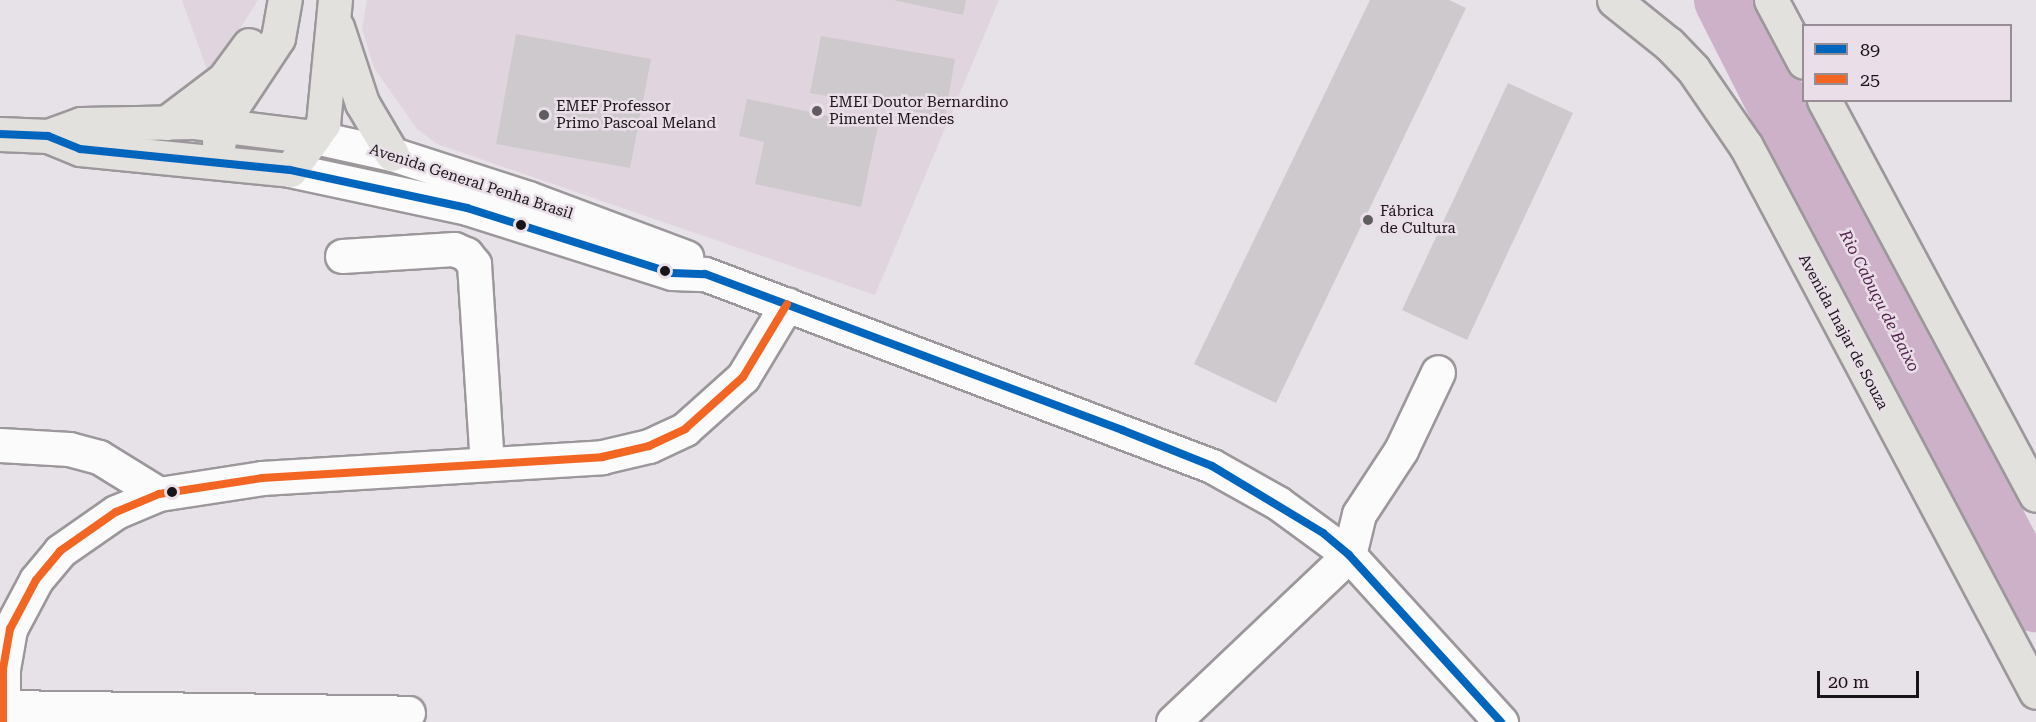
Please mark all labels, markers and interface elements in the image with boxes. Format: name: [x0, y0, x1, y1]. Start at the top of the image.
legend: [1802, 24, 2012, 102]
text: 89: [1860, 39, 1880, 60]
text: 25: [1860, 69, 1880, 90]
place label: EMEI Doutor Bernardino Pimentel Mendes: [829, 93, 1008, 128]
place label: EMEF Professor Primo Pascoal Meland: [556, 97, 716, 132]
marker: EMEI Doutor Bernardino Pimentel Mendes: [810, 104, 824, 118]
marker: EMEF Professor Primo Pascoal Meland: [537, 108, 551, 122]
street label: Avenida General Penha Brasil: [367, 141, 575, 223]
place label: Fábrica de Cultura: [1380, 202, 1456, 237]
marker: Fábrica de Cultura: [1361, 213, 1375, 227]
unlabelled marker: [515, 219, 527, 231]
water label: Rio Cabuçu de Baixo: [1835, 227, 1923, 375]
street label: Avenida Inajar de Souza: [1794, 251, 1892, 413]
unlabelled marker: [659, 265, 671, 277]
unlabelled marker: [166, 486, 178, 498]
scale bar: [1820, 659, 1922, 697]
text: 20 m: [1828, 671, 1869, 692]

